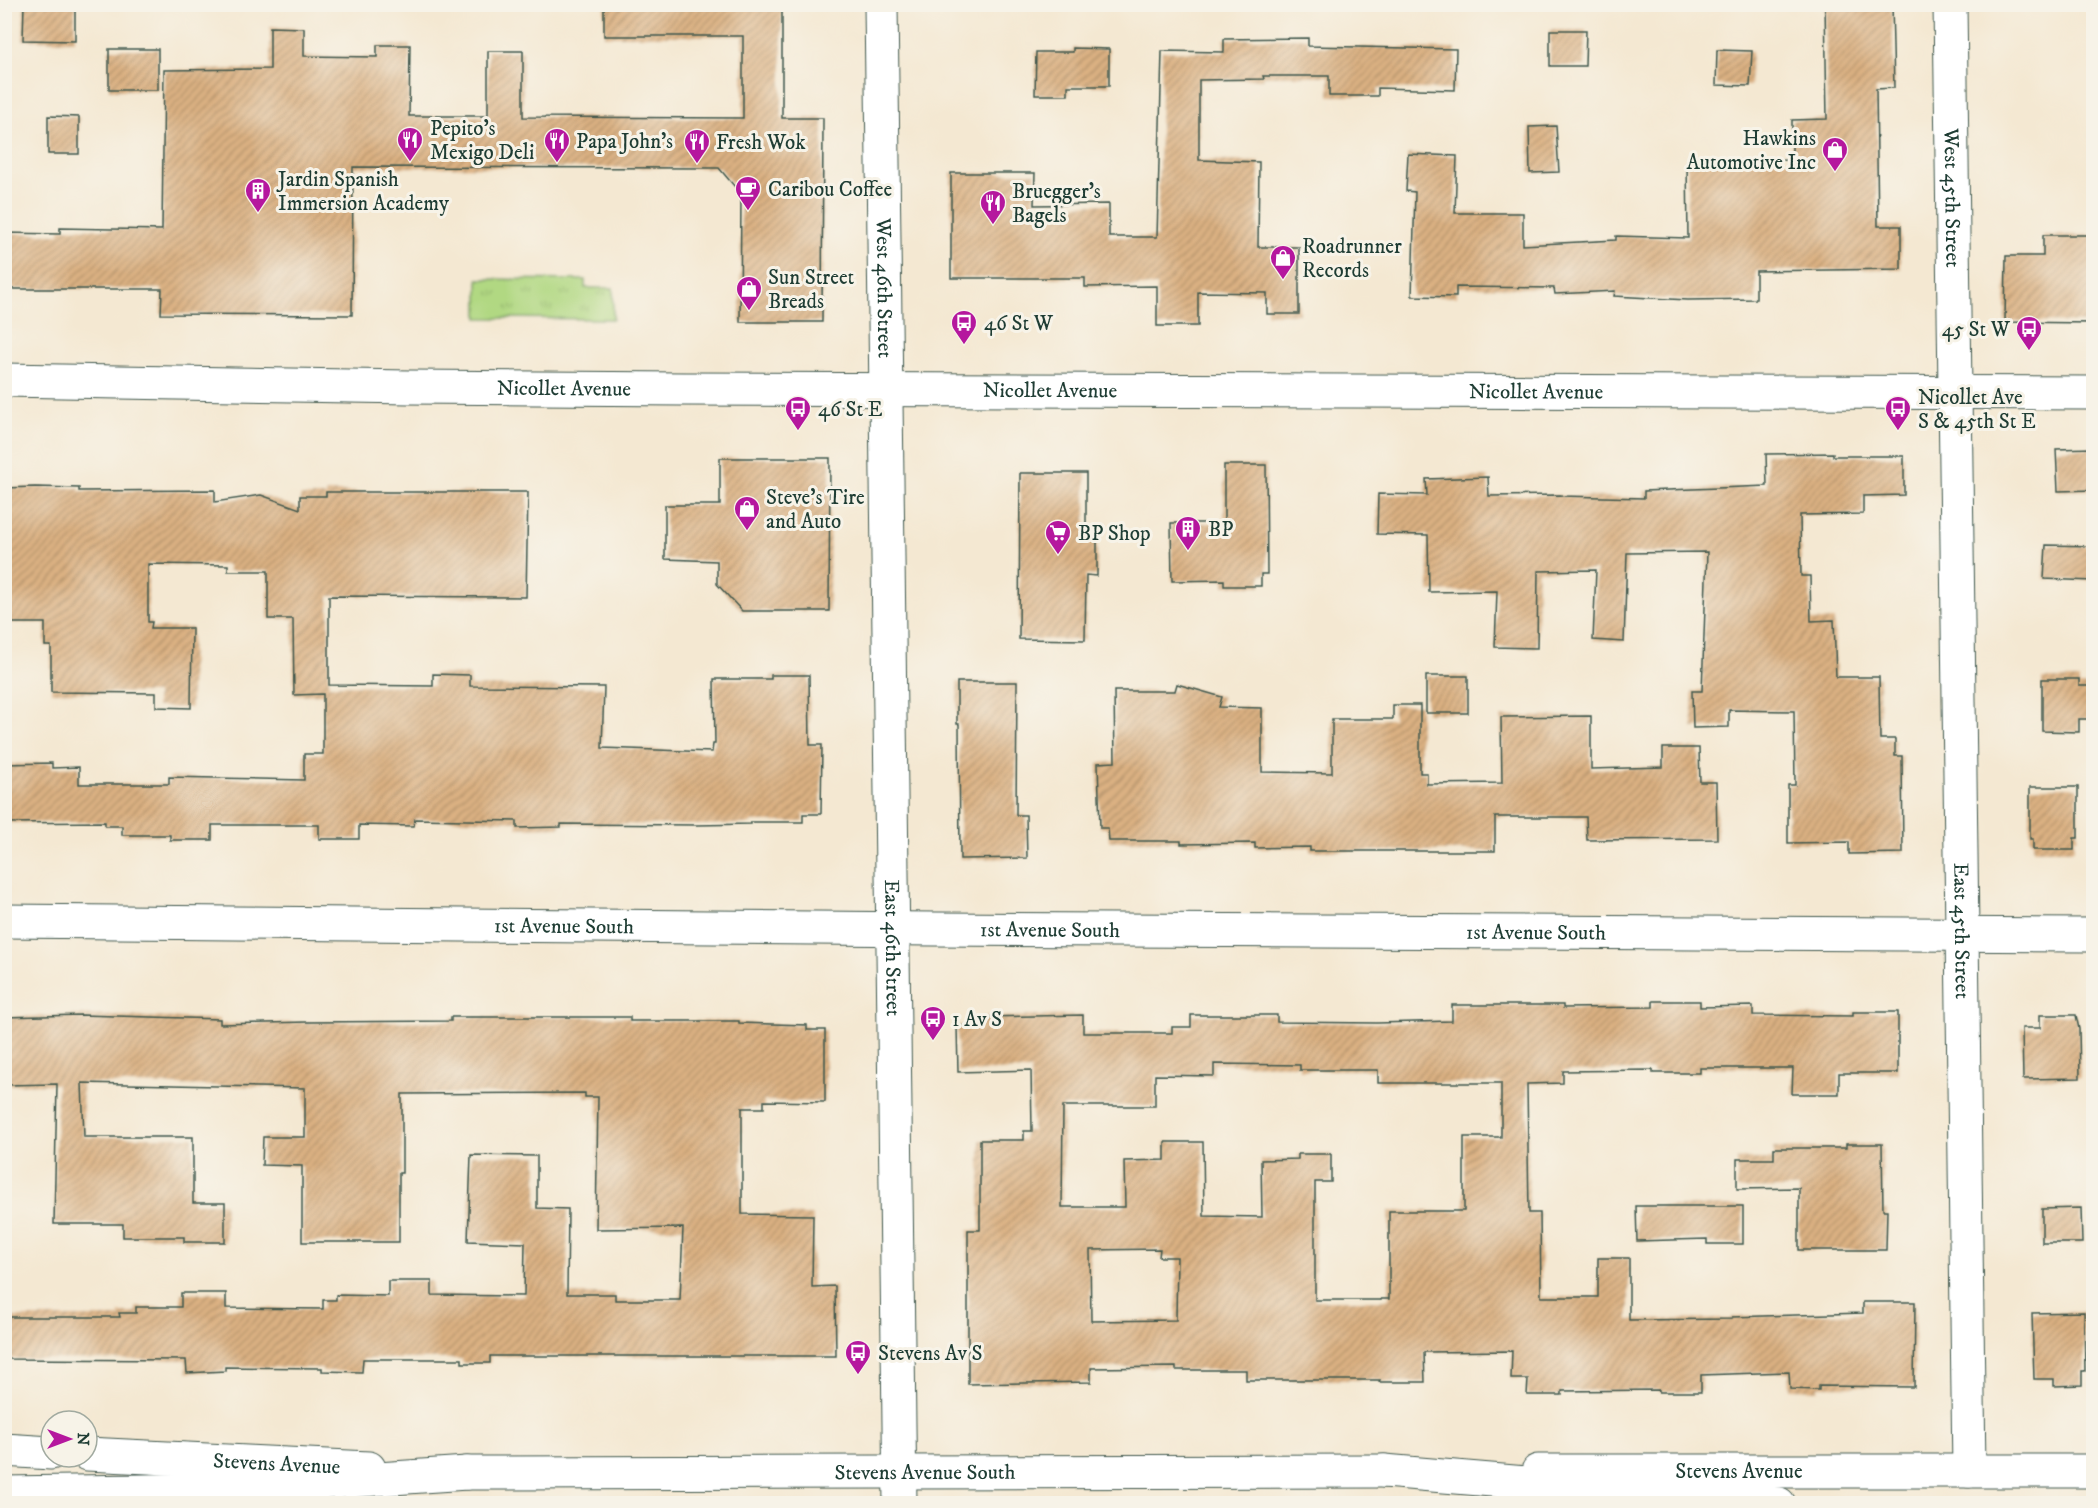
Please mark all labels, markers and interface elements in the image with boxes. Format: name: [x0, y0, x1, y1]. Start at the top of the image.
place label: Pepito's Mexigo Deli: [430, 116, 534, 166]
restaurant icon: Pepito's Mexigo Deli: [395, 125, 425, 163]
restaurant icon: Papa John's: [542, 126, 572, 164]
place label: Hawkins Automotive Inc: [1687, 126, 1816, 176]
restaurant icon: Fresh Wok: [682, 127, 712, 165]
street label: West 45th Street: [1938, 127, 1965, 268]
place label: Papa John's: [576, 129, 673, 155]
place label: Fresh Wok: [716, 130, 806, 156]
shop icon: Hawkins Automotive Inc: [1820, 135, 1850, 173]
place label: Jardin Spanish Immersion Academy: [276, 167, 450, 217]
cafe icon: Caribou Coffee: [733, 174, 763, 212]
building icon: Jardin Spanish Immersion Academy: [243, 176, 273, 214]
place label: Caribou Coffee: [768, 177, 892, 203]
place label: Bruegger's Bagels: [1012, 179, 1101, 229]
restaurant icon: Bruegger's Bagels: [978, 188, 1008, 226]
street label: West 46th Street: [870, 217, 897, 359]
place label: Roadrunner Records: [1302, 234, 1402, 284]
shop icon: Roadrunner Records: [1268, 243, 1298, 281]
place label: Sun Street Breads: [768, 265, 855, 315]
shop icon: Sun Street Breads: [734, 274, 764, 312]
bus stop icon: 46 St W: [949, 308, 979, 346]
place label: 46 St W: [984, 311, 1054, 337]
bus stop icon: 45 St W: [2014, 314, 2044, 352]
place label: 45 St W: [1942, 317, 2011, 343]
street label: Nicollet Avenue: [497, 376, 632, 403]
street label: Nicollet Avenue: [983, 378, 1117, 404]
street label: Nicollet Avenue: [1469, 379, 1603, 406]
place label: Nicollet Ave S & 45th St E: [1918, 385, 2036, 435]
bus stop icon: 46 St E: [783, 394, 813, 432]
bus stop icon: Nicollet Ave S & 45th St E: [1883, 394, 1913, 432]
place label: 46 St E: [818, 397, 883, 423]
place label: Steve's Tire and Auto: [766, 485, 865, 535]
shop icon: Steve's Tire and Auto: [732, 494, 762, 532]
building icon: BP: [1173, 514, 1203, 552]
place label: BP: [1208, 517, 1233, 543]
supermarket icon: BP Shop: [1043, 518, 1073, 556]
place label: BP Shop: [1078, 521, 1151, 547]
street label: East 45th Street: [1947, 863, 1975, 1000]
street label: East 46th Street: [878, 879, 906, 1017]
street label: 1st Avenue South: [494, 913, 634, 940]
street label: 1st Avenue South: [980, 917, 1120, 944]
street label: 1st Avenue South: [1466, 920, 1606, 946]
bus stop icon: 1 Av S: [918, 1004, 948, 1042]
place label: 1 Av S: [952, 1007, 1002, 1033]
bus stop icon: Stevens Av S: [843, 1338, 873, 1376]
place label: Stevens Av S: [878, 1341, 983, 1367]
north arrow: [39, 1409, 99, 1469]
text: N: [73, 1432, 93, 1446]
street label: Stevens Avenue: [212, 1448, 341, 1481]
street label: Stevens Avenue: [1675, 1459, 1803, 1485]
street label: Stevens Avenue South: [834, 1460, 1016, 1486]

